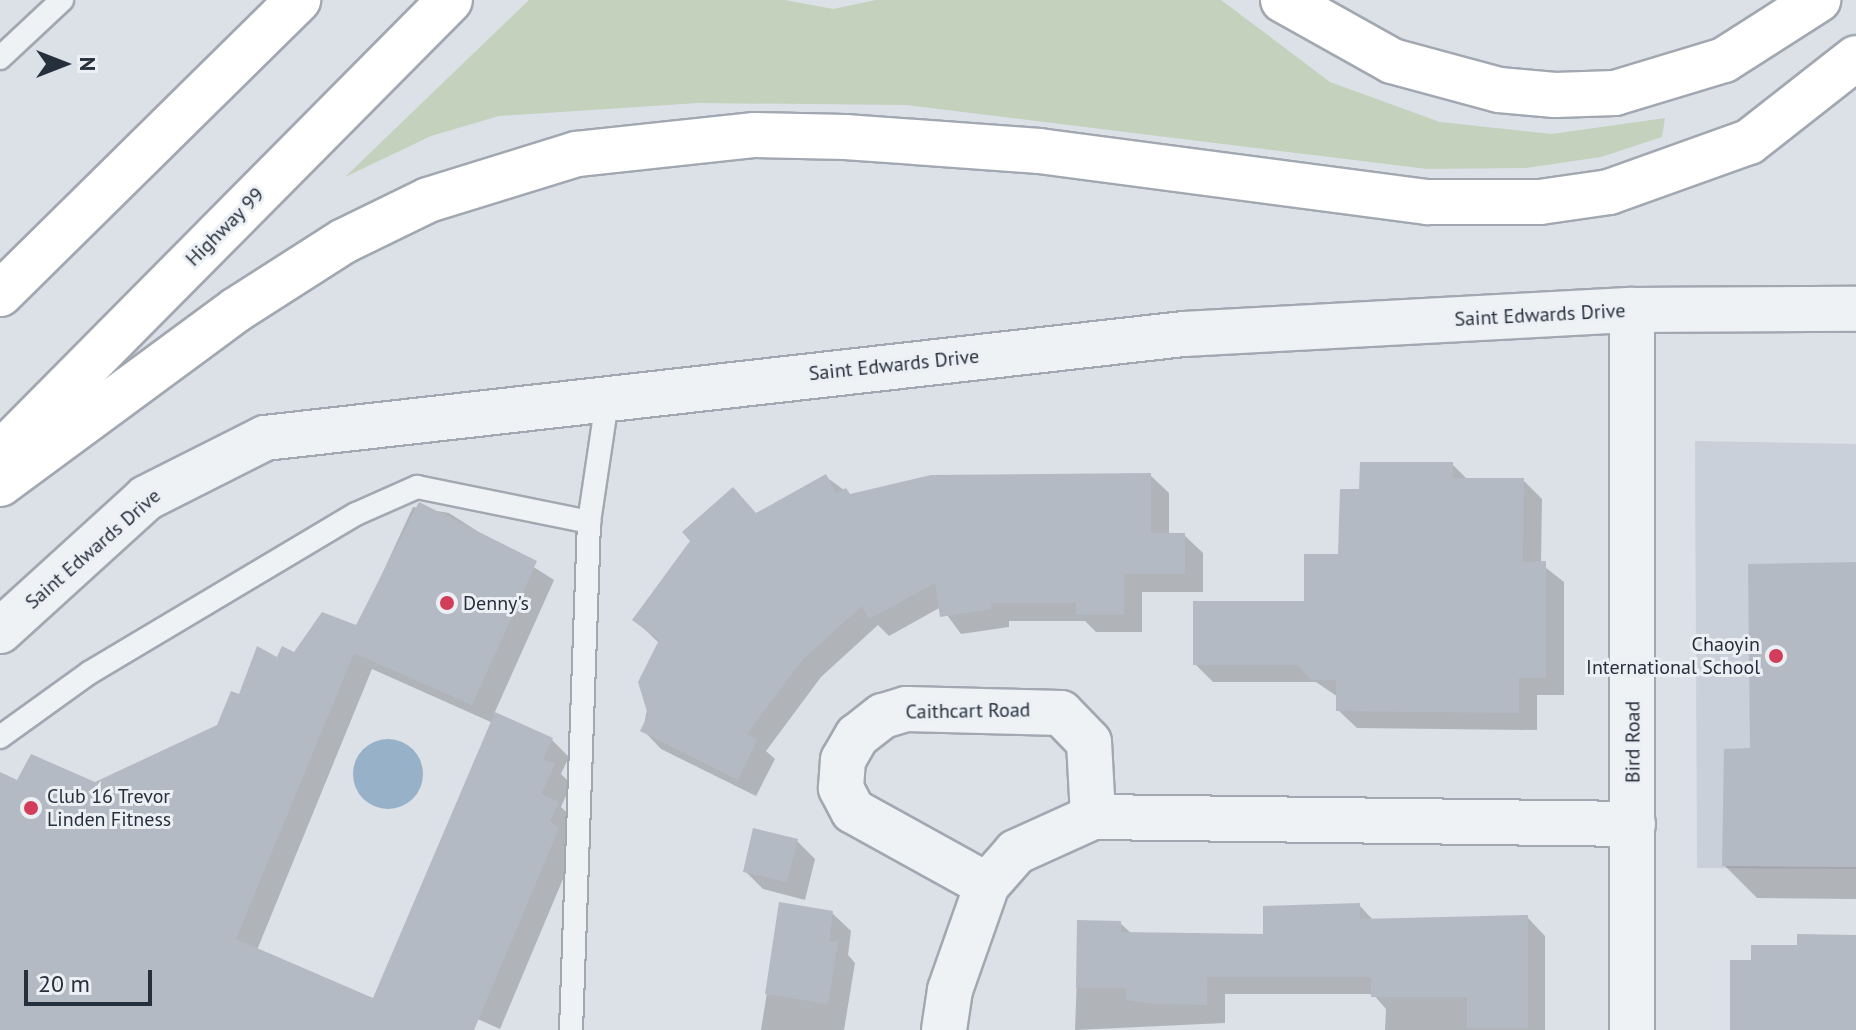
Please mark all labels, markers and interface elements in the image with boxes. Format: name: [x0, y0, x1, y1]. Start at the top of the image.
north arrow: [24, 24, 104, 104]
text: N: [74, 57, 102, 71]
street label: Highway 99: [181, 183, 269, 271]
street label: Saint Edwards Drive: [1454, 299, 1626, 331]
street label: Saint Edwards Drive: [808, 344, 980, 386]
street label: Saint Edwards Drive: [21, 484, 165, 614]
place label: Denny's: [463, 591, 529, 615]
marker: Denny's: [438, 594, 456, 612]
place label: Chaoyin International School: [1586, 632, 1760, 679]
marker: Chaoyin International School: [1767, 647, 1785, 665]
street label: Caithcart Road: [905, 698, 1031, 724]
street label: Bird Road: [1621, 701, 1645, 783]
place label: Club 16 Trevor Linden Fitness: [47, 784, 171, 831]
marker: Club 16 Trevor Linden Fitness: [22, 799, 40, 817]
scale bar: [28, 954, 156, 1004]
text: 20 m: [38, 968, 90, 999]

